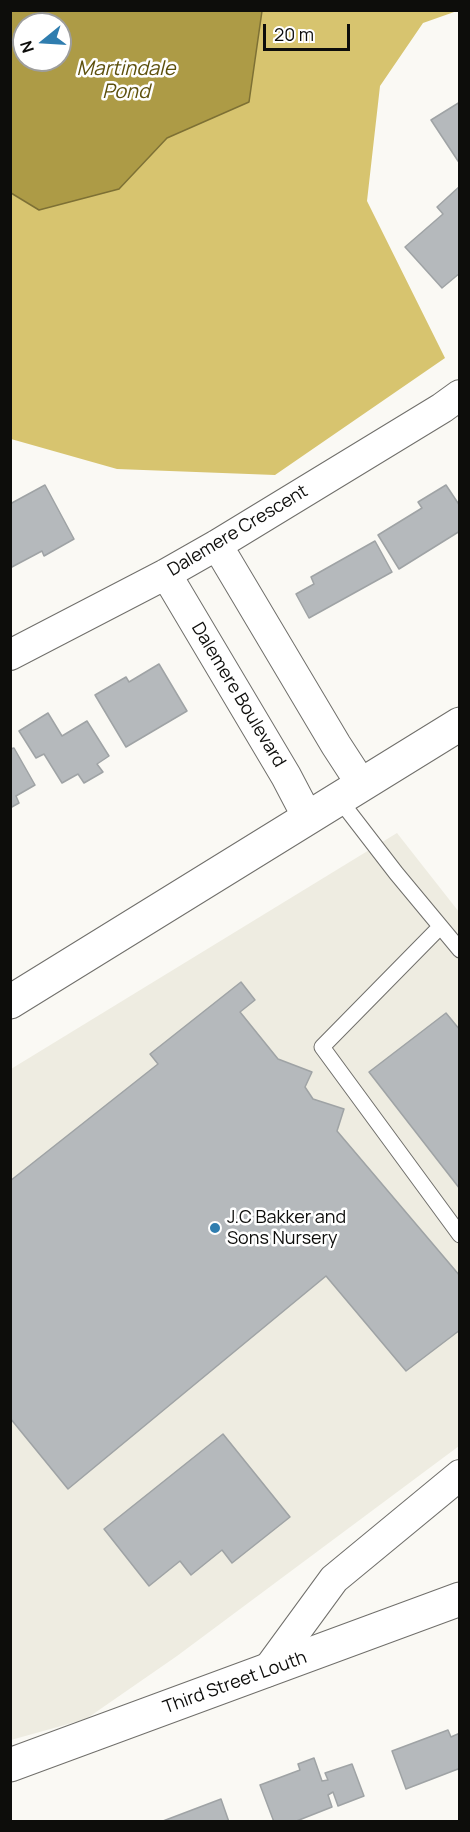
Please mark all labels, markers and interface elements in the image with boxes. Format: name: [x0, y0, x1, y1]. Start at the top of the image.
north arrow: [12, 12, 72, 72]
scale bar: [266, 12, 353, 50]
text: 20 m: [274, 22, 314, 46]
text: N: [15, 38, 39, 56]
water label: Martindale Pond: [77, 57, 175, 104]
street label: Dalemere Crescent: [164, 481, 312, 581]
street label: Dalemere Boulevard: [186, 619, 290, 771]
place label: J.C Bakker and Sons Nursery: [227, 1207, 346, 1250]
marker: J.C Bakker and Sons Nursery: [208, 1221, 222, 1235]
street label: Third Street Louth: [160, 1647, 310, 1719]

